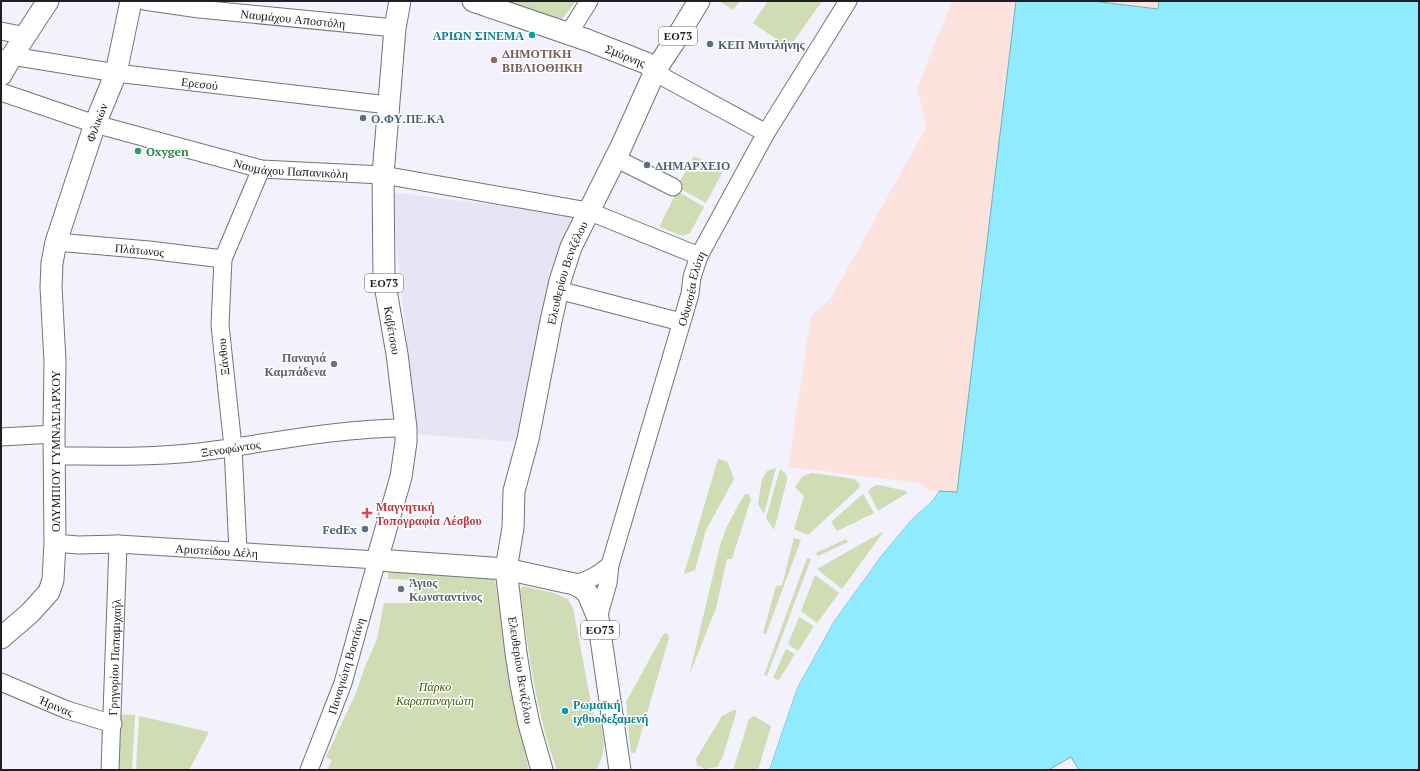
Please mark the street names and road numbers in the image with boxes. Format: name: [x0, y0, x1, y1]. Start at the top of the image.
street label: Ναυμάχου Αποστόλη: [240, 6, 346, 31]
road number: ΕΟ73: [659, 27, 697, 45]
street label: Σμύρνης: [603, 40, 648, 70]
street label: Ερεσού: [180, 73, 219, 92]
street label: Φιλικών: [82, 100, 111, 144]
street label: Ναυμάχου Παπανικόλη: [232, 154, 349, 181]
street label: Ελευθερίου Βενιζέλου: [543, 218, 590, 326]
street label: Πλάτωνος: [114, 240, 166, 259]
street label: Οδυσσέα Ελύτη: [674, 248, 708, 328]
road number: ΕΟ73: [365, 274, 403, 292]
street label: Καβέτσου: [381, 305, 404, 356]
street label: Ξάνθου: [214, 338, 232, 376]
street label: ΟΛΥΜΠΙΟΥ ΓΥΜΝΑΣΙΑΡΧΟΥ: [48, 370, 63, 532]
street label: Ξενοφώντος: [200, 436, 262, 459]
street label: Αριστείδου Δέλη: [175, 540, 259, 560]
street label: Γρηγορίου Παπαμιχαήλ: [104, 598, 124, 716]
street label: Ελευθερίου Βενιζέλου: [505, 615, 537, 725]
street label: Παναγιώτη Βοστάνη: [324, 616, 368, 716]
road number: ΕΟ73: [581, 621, 619, 639]
street label: Ήρινας: [36, 691, 75, 719]

